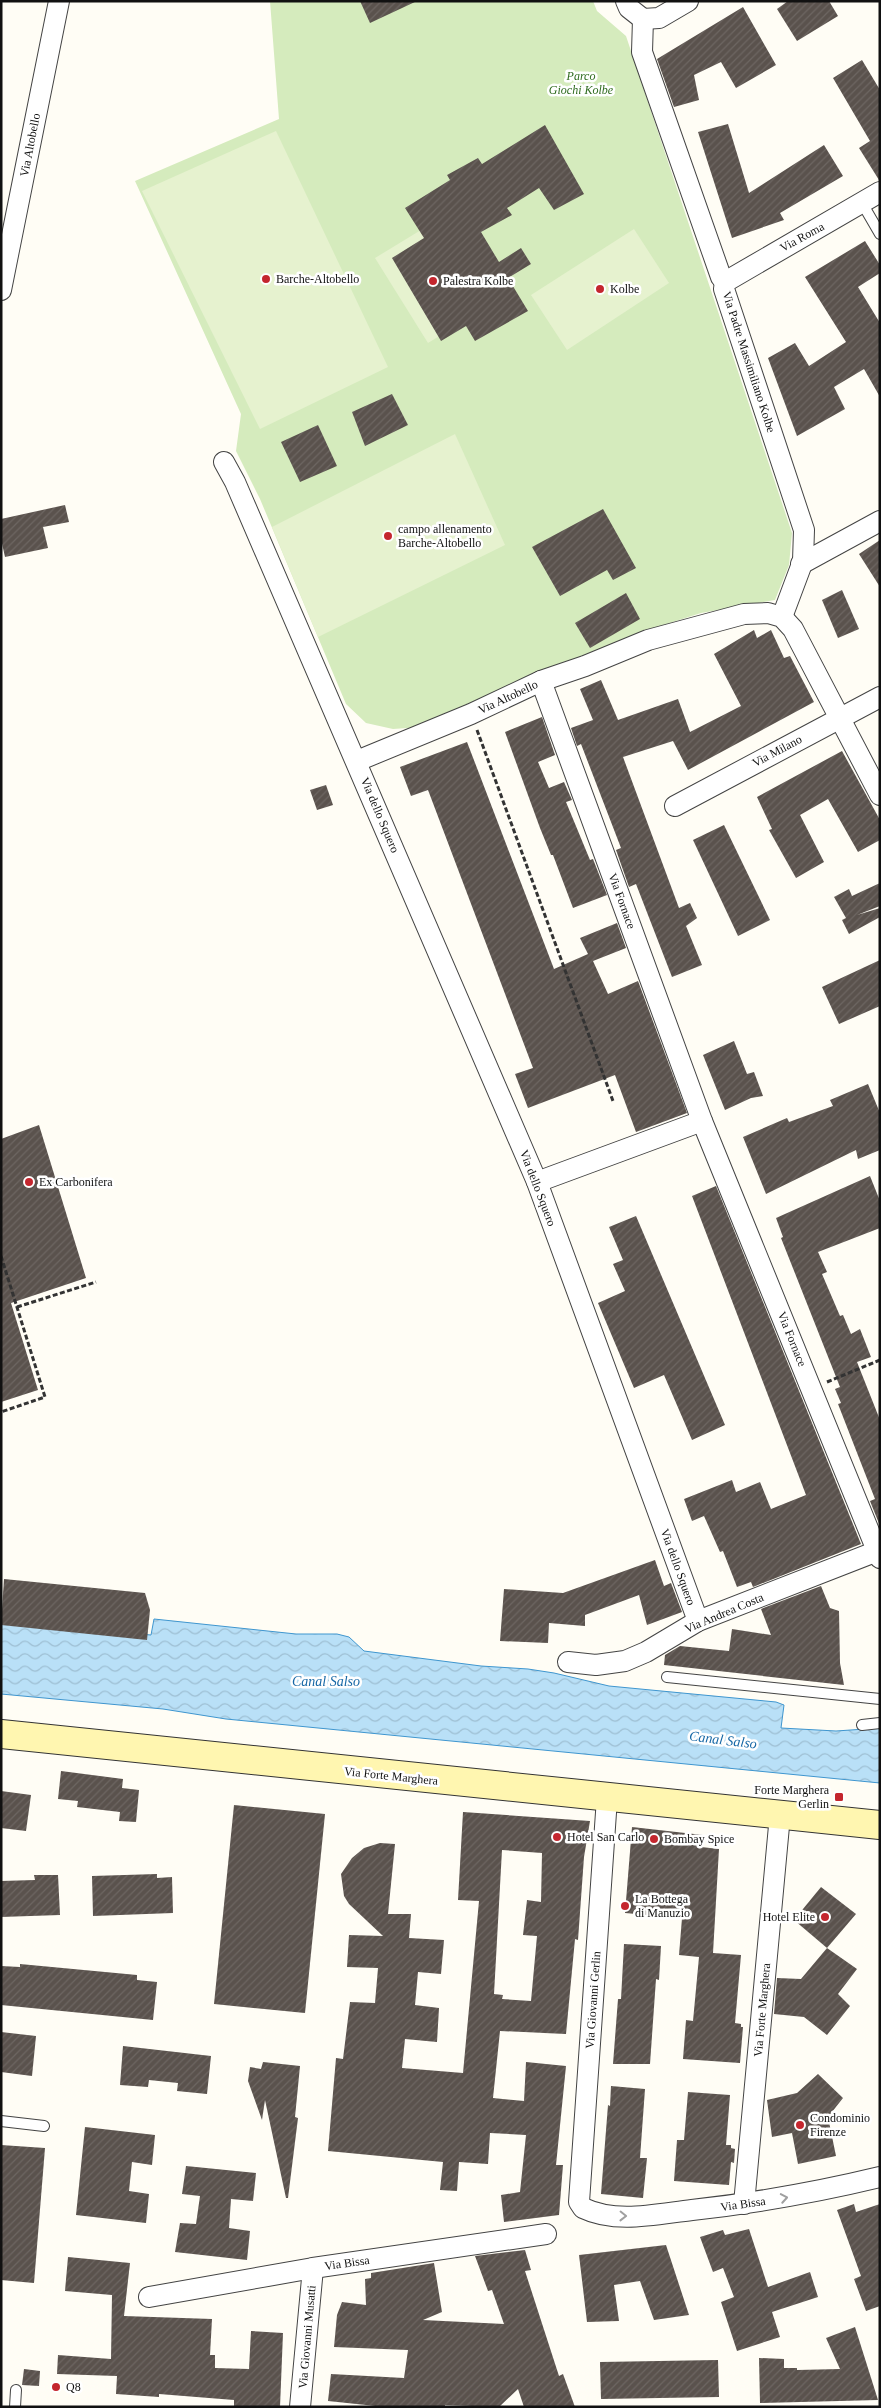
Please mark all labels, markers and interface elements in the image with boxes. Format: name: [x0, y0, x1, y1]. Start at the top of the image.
park label: Parco Giochi Kolbe: [549, 69, 614, 97]
street label: Via Altobello: [17, 112, 43, 178]
street label: Via Roma: [777, 219, 827, 255]
place label: Barche-Altobello: [276, 272, 359, 286]
marker: Barche-Altobello: [260, 273, 272, 285]
place label: Palestra Kolbe: [443, 274, 513, 288]
marker: Palestra Kolbe: [427, 275, 439, 287]
place label: Kolbe: [610, 282, 639, 296]
marker: Kolbe: [594, 283, 606, 295]
street label: Via Padre Massimiliano Kolbe: [720, 290, 778, 434]
place label: campo allenamento Barche-Altobello: [398, 522, 492, 550]
marker: campo allenamento Barche-Altobello: [382, 530, 394, 542]
street label: Via Altobello: [476, 677, 540, 717]
street label: Via Milano: [750, 732, 804, 770]
street label: Via dello Squero: [358, 775, 402, 855]
street label: Via Fornace: [605, 871, 639, 931]
street label: Via dello Squero: [517, 1148, 559, 1228]
place label: Ex Carbonifera: [39, 1175, 113, 1189]
marker: Ex Carbonifera: [23, 1176, 35, 1188]
street label: Via Fornace: [775, 1309, 809, 1369]
street label: Via dello Squero: [658, 1527, 698, 1607]
street label: Via Andrea Costa: [682, 1590, 766, 1636]
water label: Canal Salso: [292, 1674, 360, 1689]
water label: Canal Salso: [688, 1728, 758, 1752]
street label: Via Forte Marghera: [343, 1764, 439, 1788]
place label: Forte Marghera Gerlin: [754, 1783, 830, 1811]
marker: Forte Marghera Gerlin: [833, 1791, 845, 1803]
place label: Hotel San Carlo: [567, 1830, 644, 1844]
marker: Hotel San Carlo: [551, 1831, 563, 1843]
place label: Bombay Spice: [664, 1832, 734, 1846]
marker: Bombay Spice: [648, 1833, 660, 1845]
place label: La Bottega di Manuzio: [635, 1892, 690, 1920]
marker: La Bottega di Manuzio: [619, 1900, 631, 1912]
place label: Hotel Elite: [763, 1910, 815, 1924]
marker: Hotel Elite: [819, 1911, 831, 1923]
street label: Via Giovanni Gerlin: [583, 1951, 603, 2049]
street label: Via Forte Marghera: [751, 1962, 773, 2058]
place label: Condominio Firenze: [810, 2111, 870, 2139]
marker: Condominio Firenze: [794, 2119, 806, 2131]
one-way arrow: [779, 2193, 788, 2203]
street label: Via Bissa: [719, 2194, 767, 2214]
one-way arrow: [619, 2211, 627, 2221]
street label: Via Bissa: [323, 2253, 371, 2273]
street label: Via Giovanni Musatti: [295, 2284, 319, 2389]
place label: Q8: [66, 2380, 81, 2394]
marker: Q8: [50, 2381, 62, 2393]

